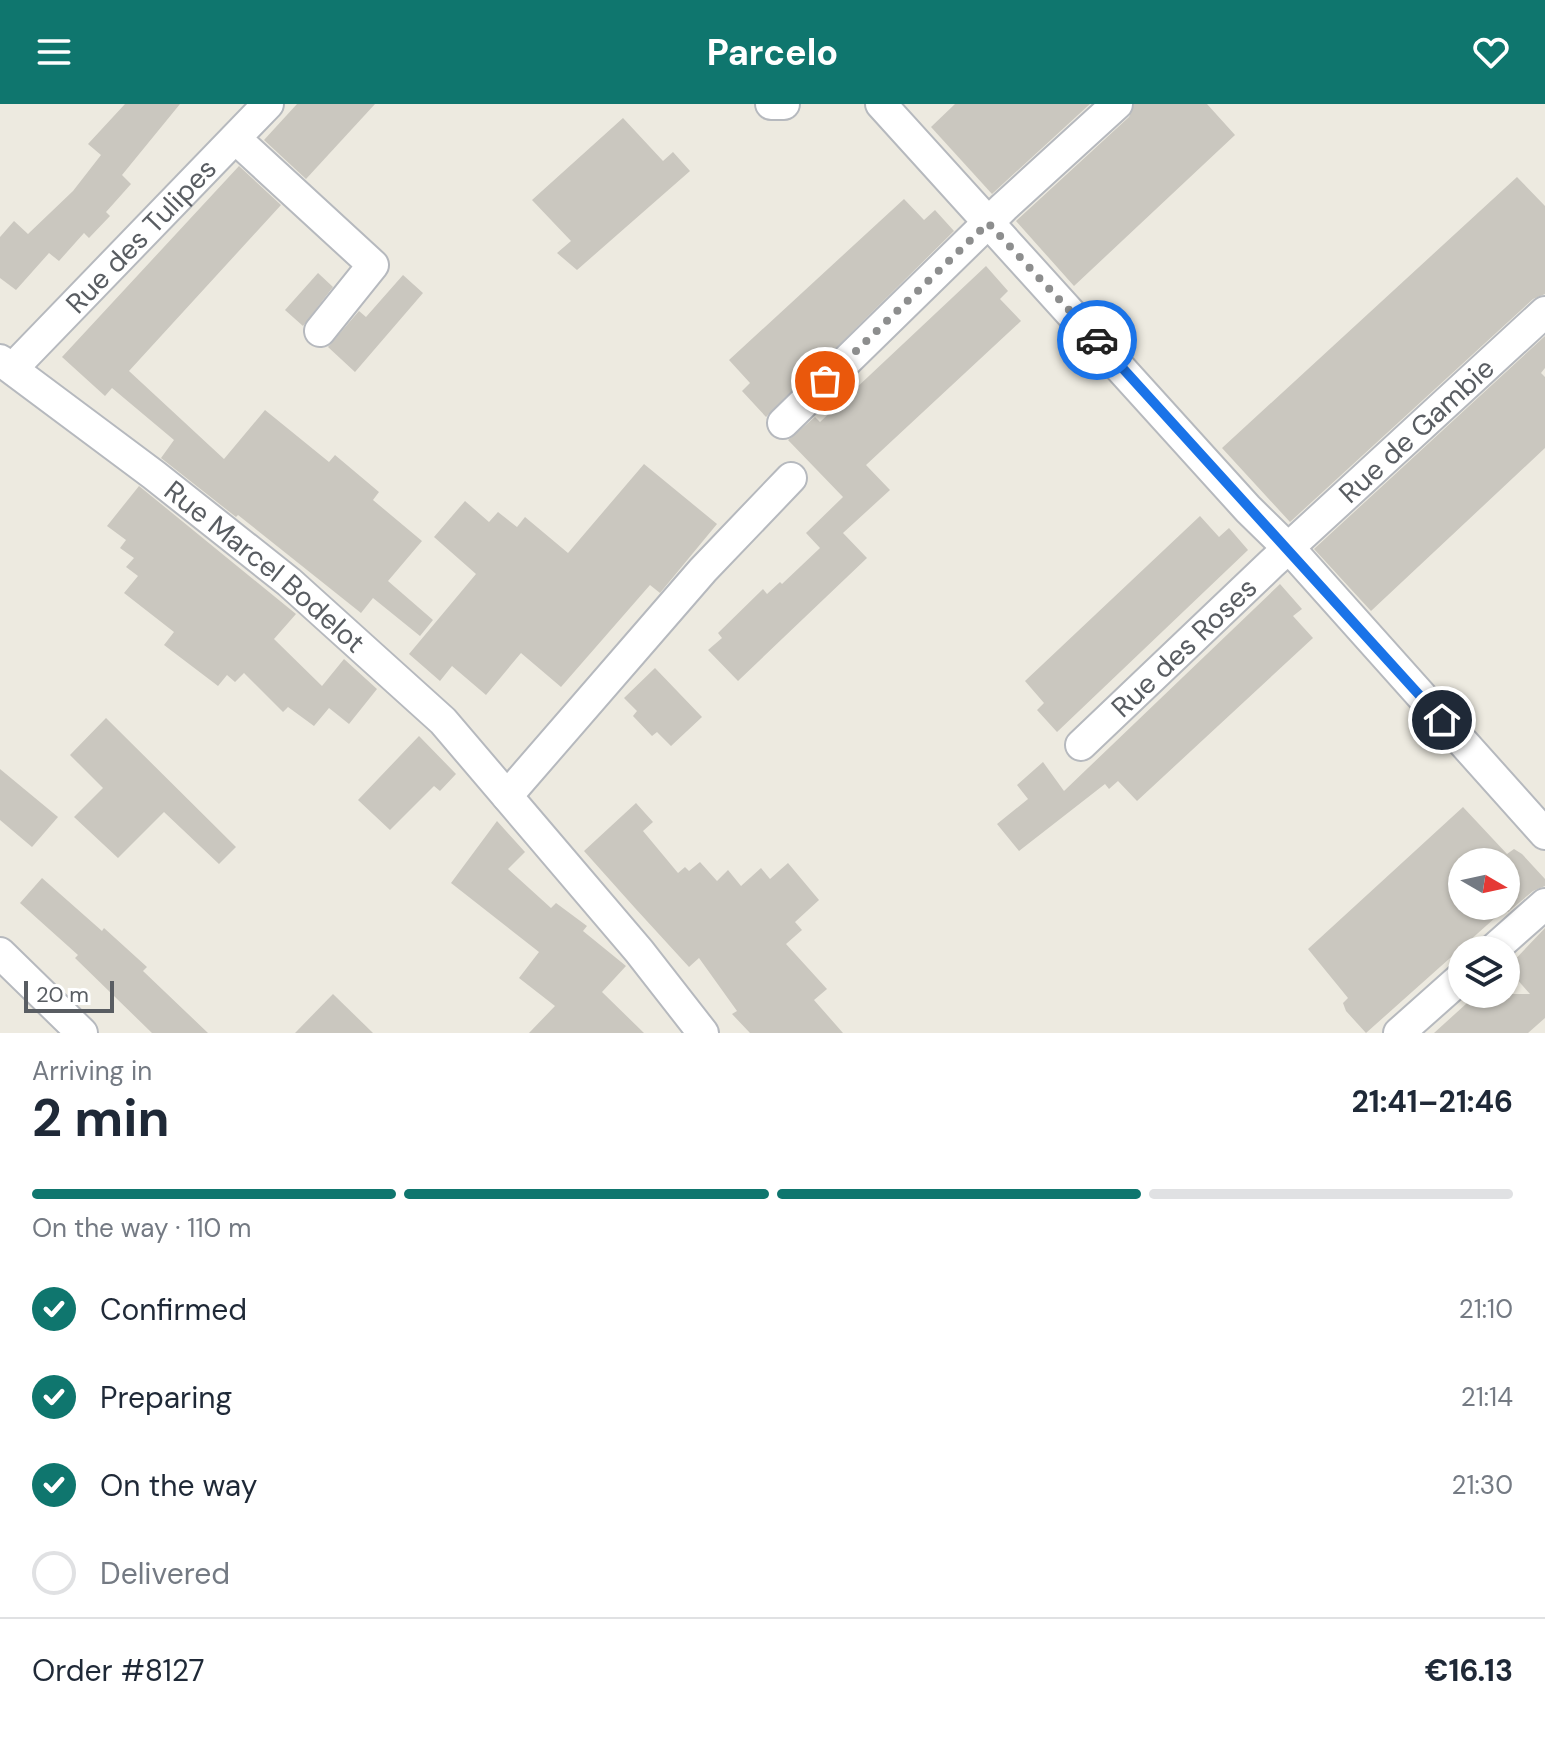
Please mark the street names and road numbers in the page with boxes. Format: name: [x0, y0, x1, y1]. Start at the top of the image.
street label: Rue des Tulipes: [57, 150, 224, 321]
street label: Rue de Gambie: [1331, 349, 1502, 511]
street label: Rue Marcel Bodelot: [157, 472, 373, 661]
street label: Rue des Roses: [1103, 569, 1264, 725]

